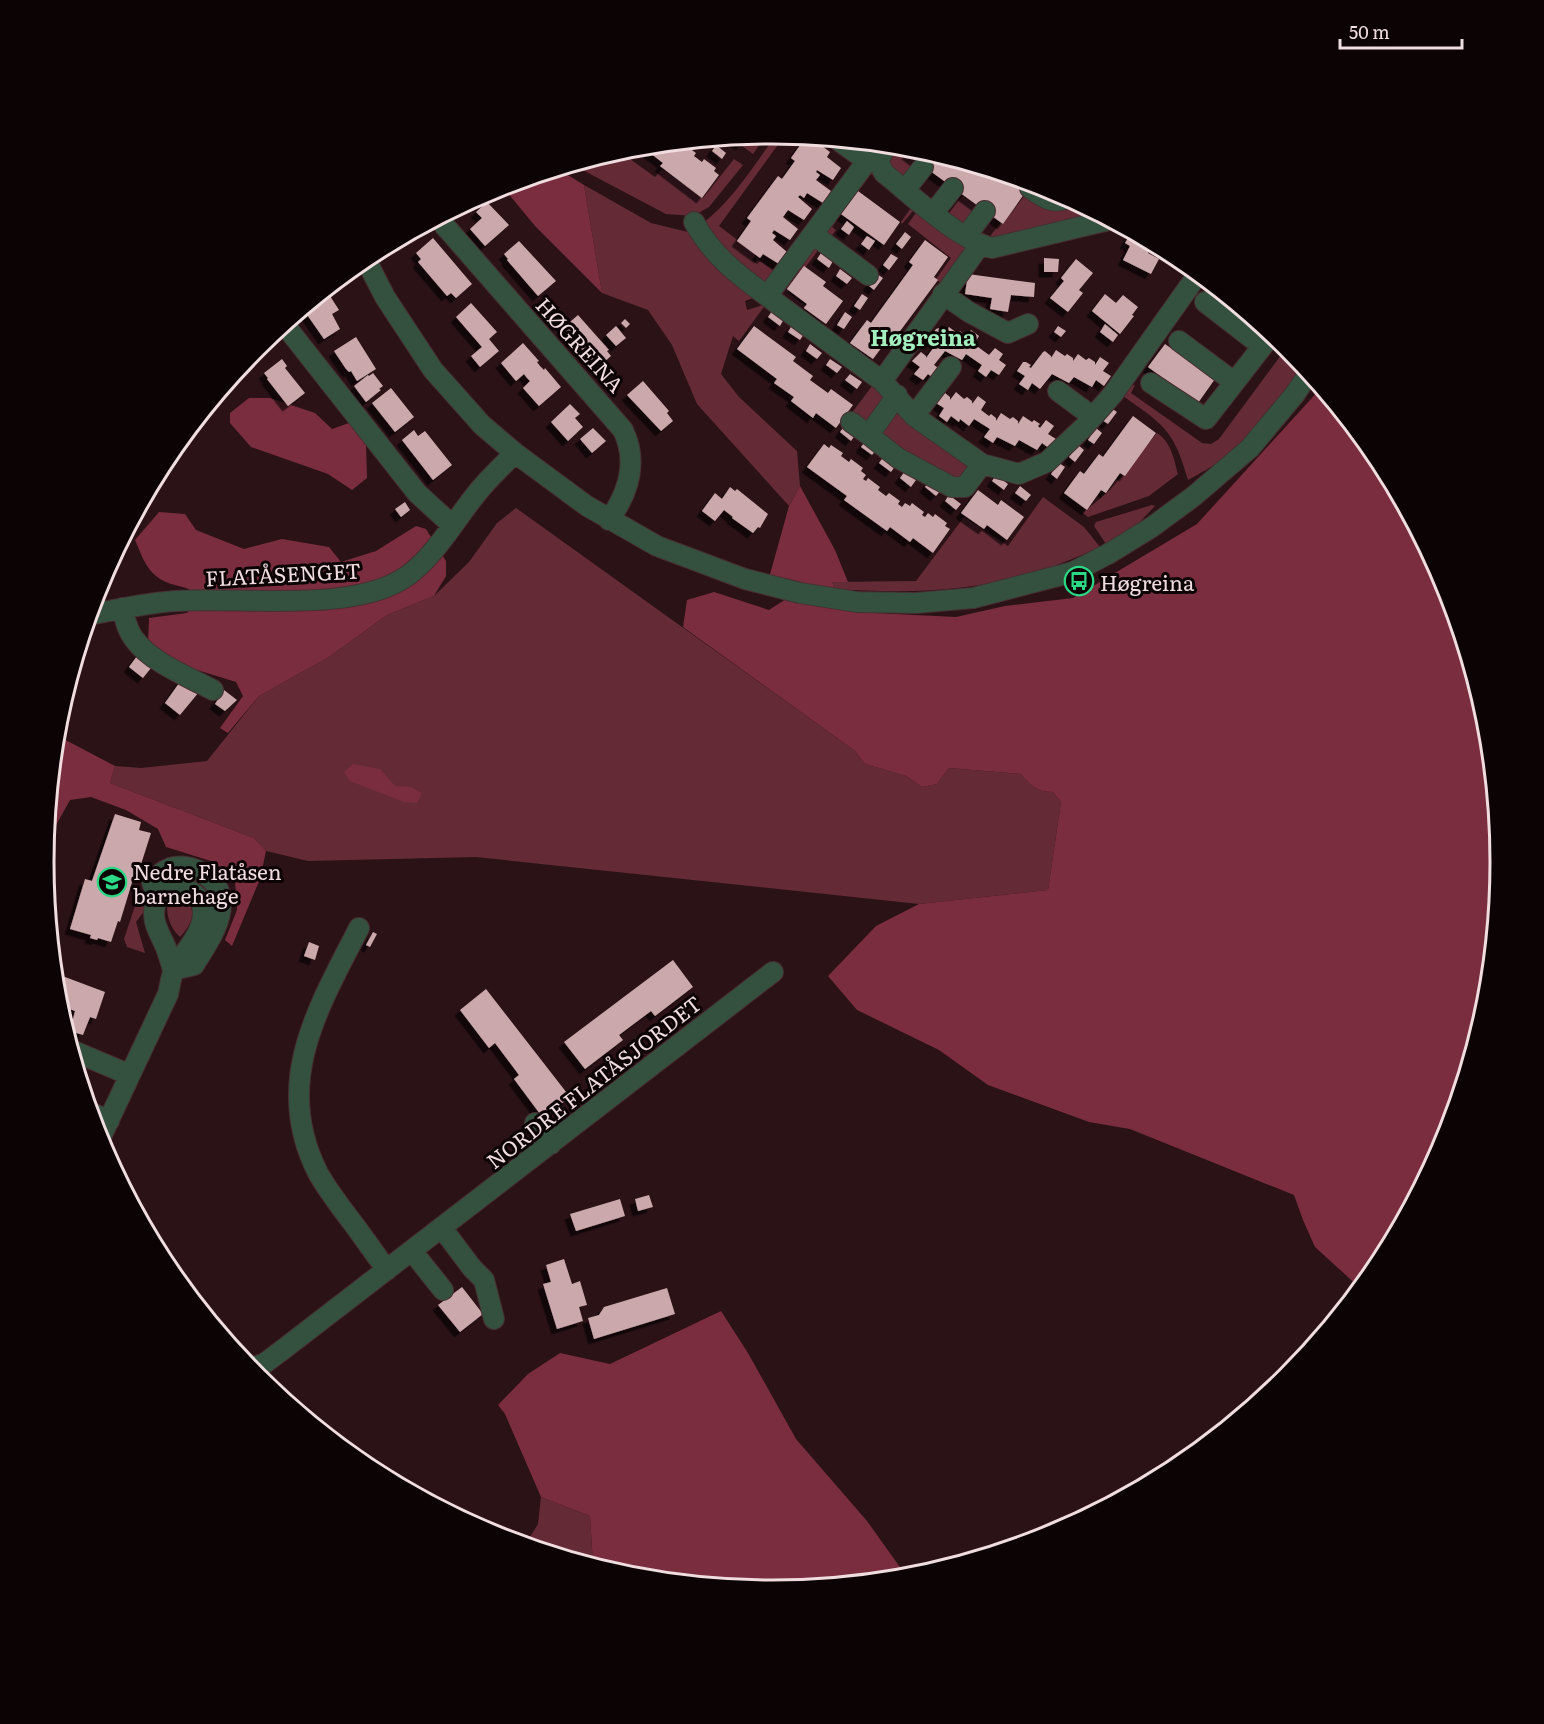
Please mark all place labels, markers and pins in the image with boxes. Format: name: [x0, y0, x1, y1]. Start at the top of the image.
bus stop icon: Høgreina: [1063, 565, 1095, 597]
place label: Høgreina: [1100, 566, 1195, 597]
place label: Nedre Flatåsen barnehage: [133, 855, 282, 910]
school or university icon: Nedre Flatåsen barnehage: [96, 866, 128, 898]

